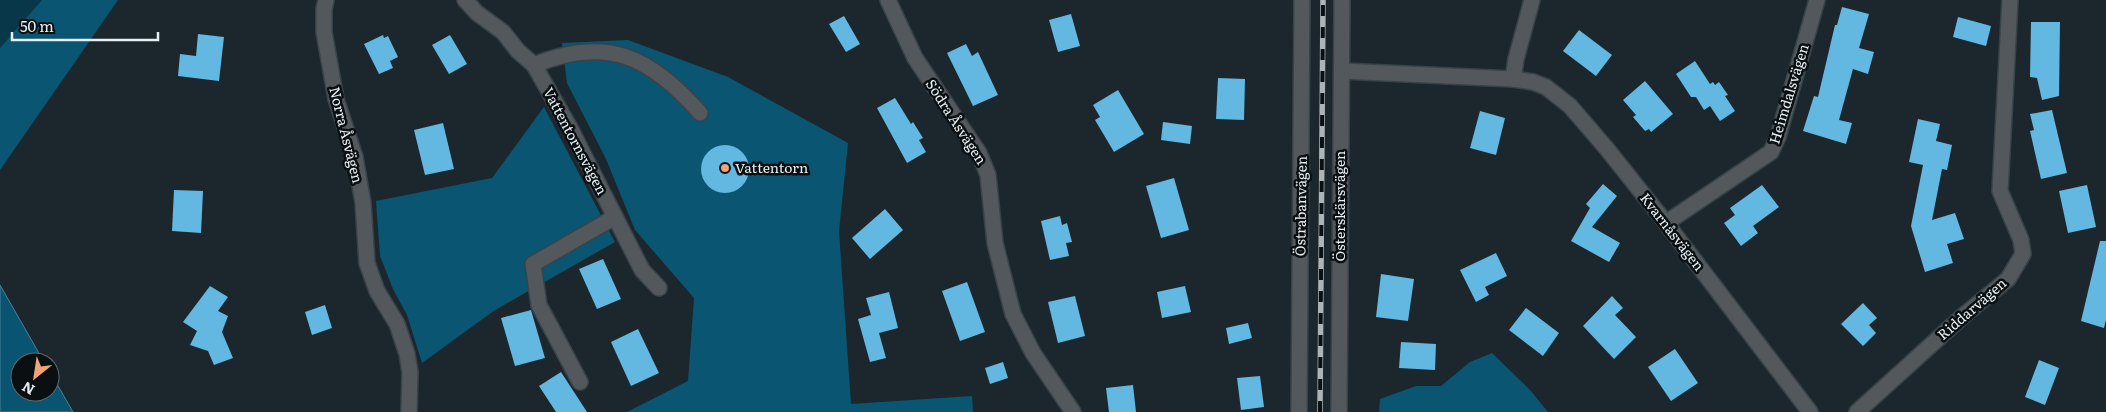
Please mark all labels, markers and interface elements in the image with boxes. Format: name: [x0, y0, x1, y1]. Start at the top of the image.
scale bar: [12, 10, 159, 42]
text: 50 m: [20, 14, 54, 37]
street label: Heimdalsvägen: [1763, 41, 1813, 146]
street label: Södra Åsvägen: [922, 75, 992, 168]
street label: Vattentornsvägen: [539, 83, 613, 198]
street label: Norra Åsvägen: [325, 84, 369, 185]
street label: Österskärsvägen: [1329, 151, 1349, 261]
street label: Östrabanvägen: [1289, 156, 1311, 256]
place label: Vattentorn: [735, 157, 808, 177]
marker: Vattentorn: [719, 162, 731, 174]
street label: Kvarnåsvägen: [1636, 188, 1710, 275]
street label: Riddarvägen: [1933, 273, 2010, 344]
north arrow: [10, 352, 60, 402]
text: N: [18, 377, 38, 401]

